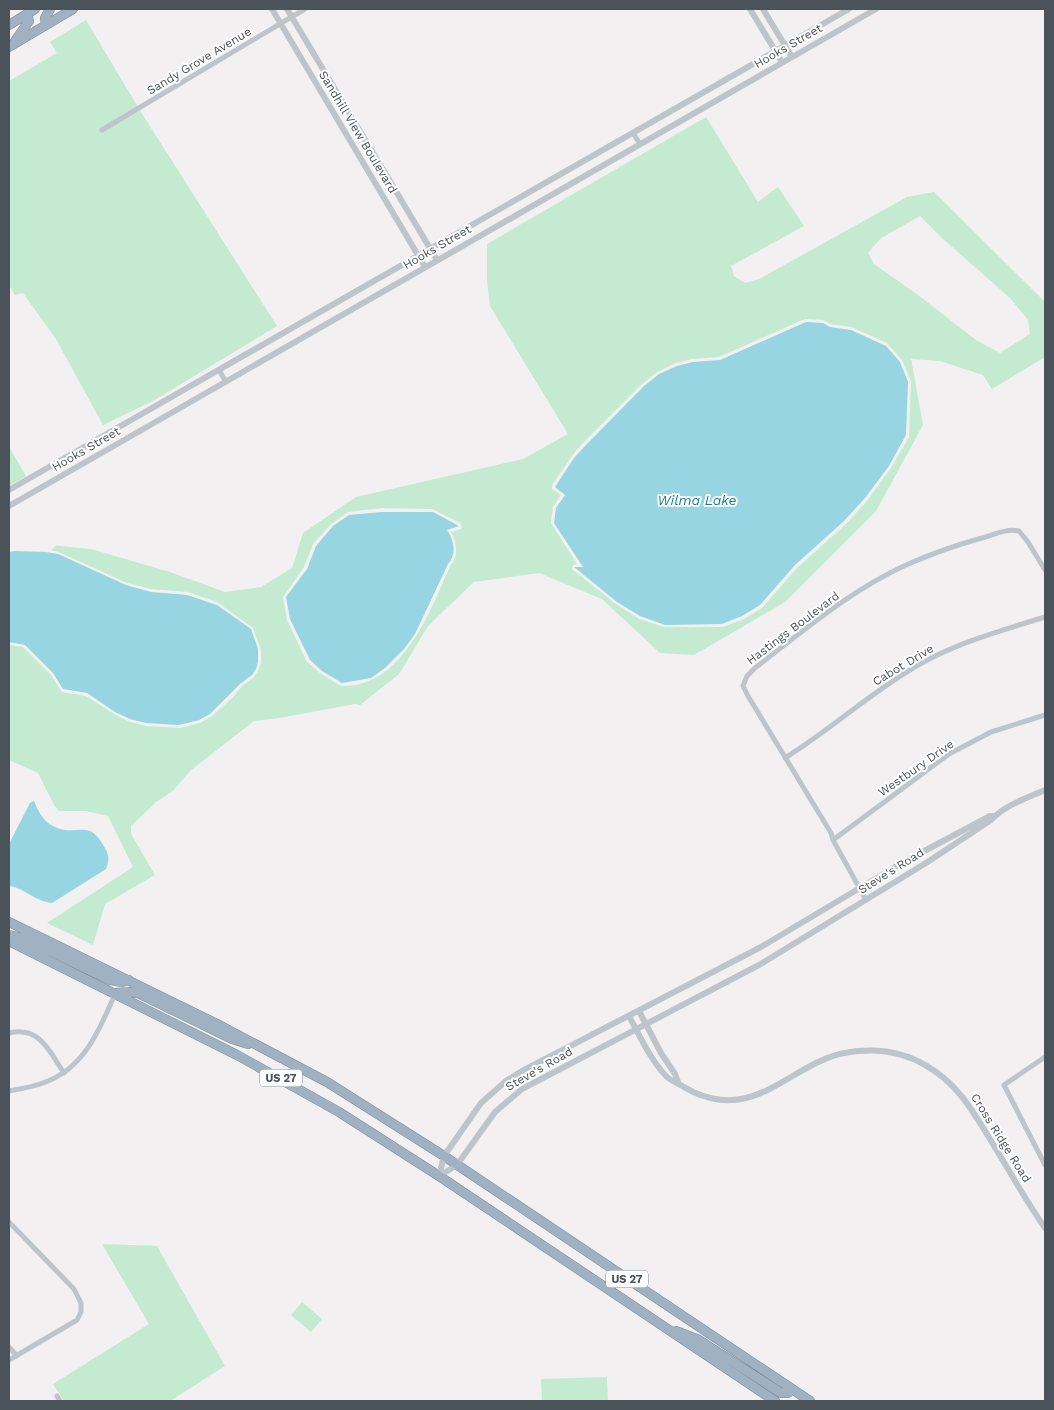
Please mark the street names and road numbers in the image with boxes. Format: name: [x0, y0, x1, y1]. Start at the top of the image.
street label: Hooks Street: [751, 21, 825, 71]
street label: Sandy Grove Avenue: [144, 24, 254, 98]
street label: Sandhill View Boulevard: [316, 68, 400, 196]
street label: Hooks Street: [400, 222, 474, 272]
street label: Hooks Street: [49, 424, 123, 474]
street label: Hastings Boulevard: [744, 589, 842, 667]
street label: Cabot Drive: [870, 641, 936, 689]
street label: Westbury Drive: [876, 737, 957, 799]
street label: Steve's Road: [856, 845, 926, 897]
street label: Steve's Road: [503, 1044, 575, 1094]
road number: US 27: [260, 1070, 302, 1086]
street label: Cross Ridge Road: [968, 1091, 1034, 1185]
road number: US 27: [606, 1270, 648, 1288]

